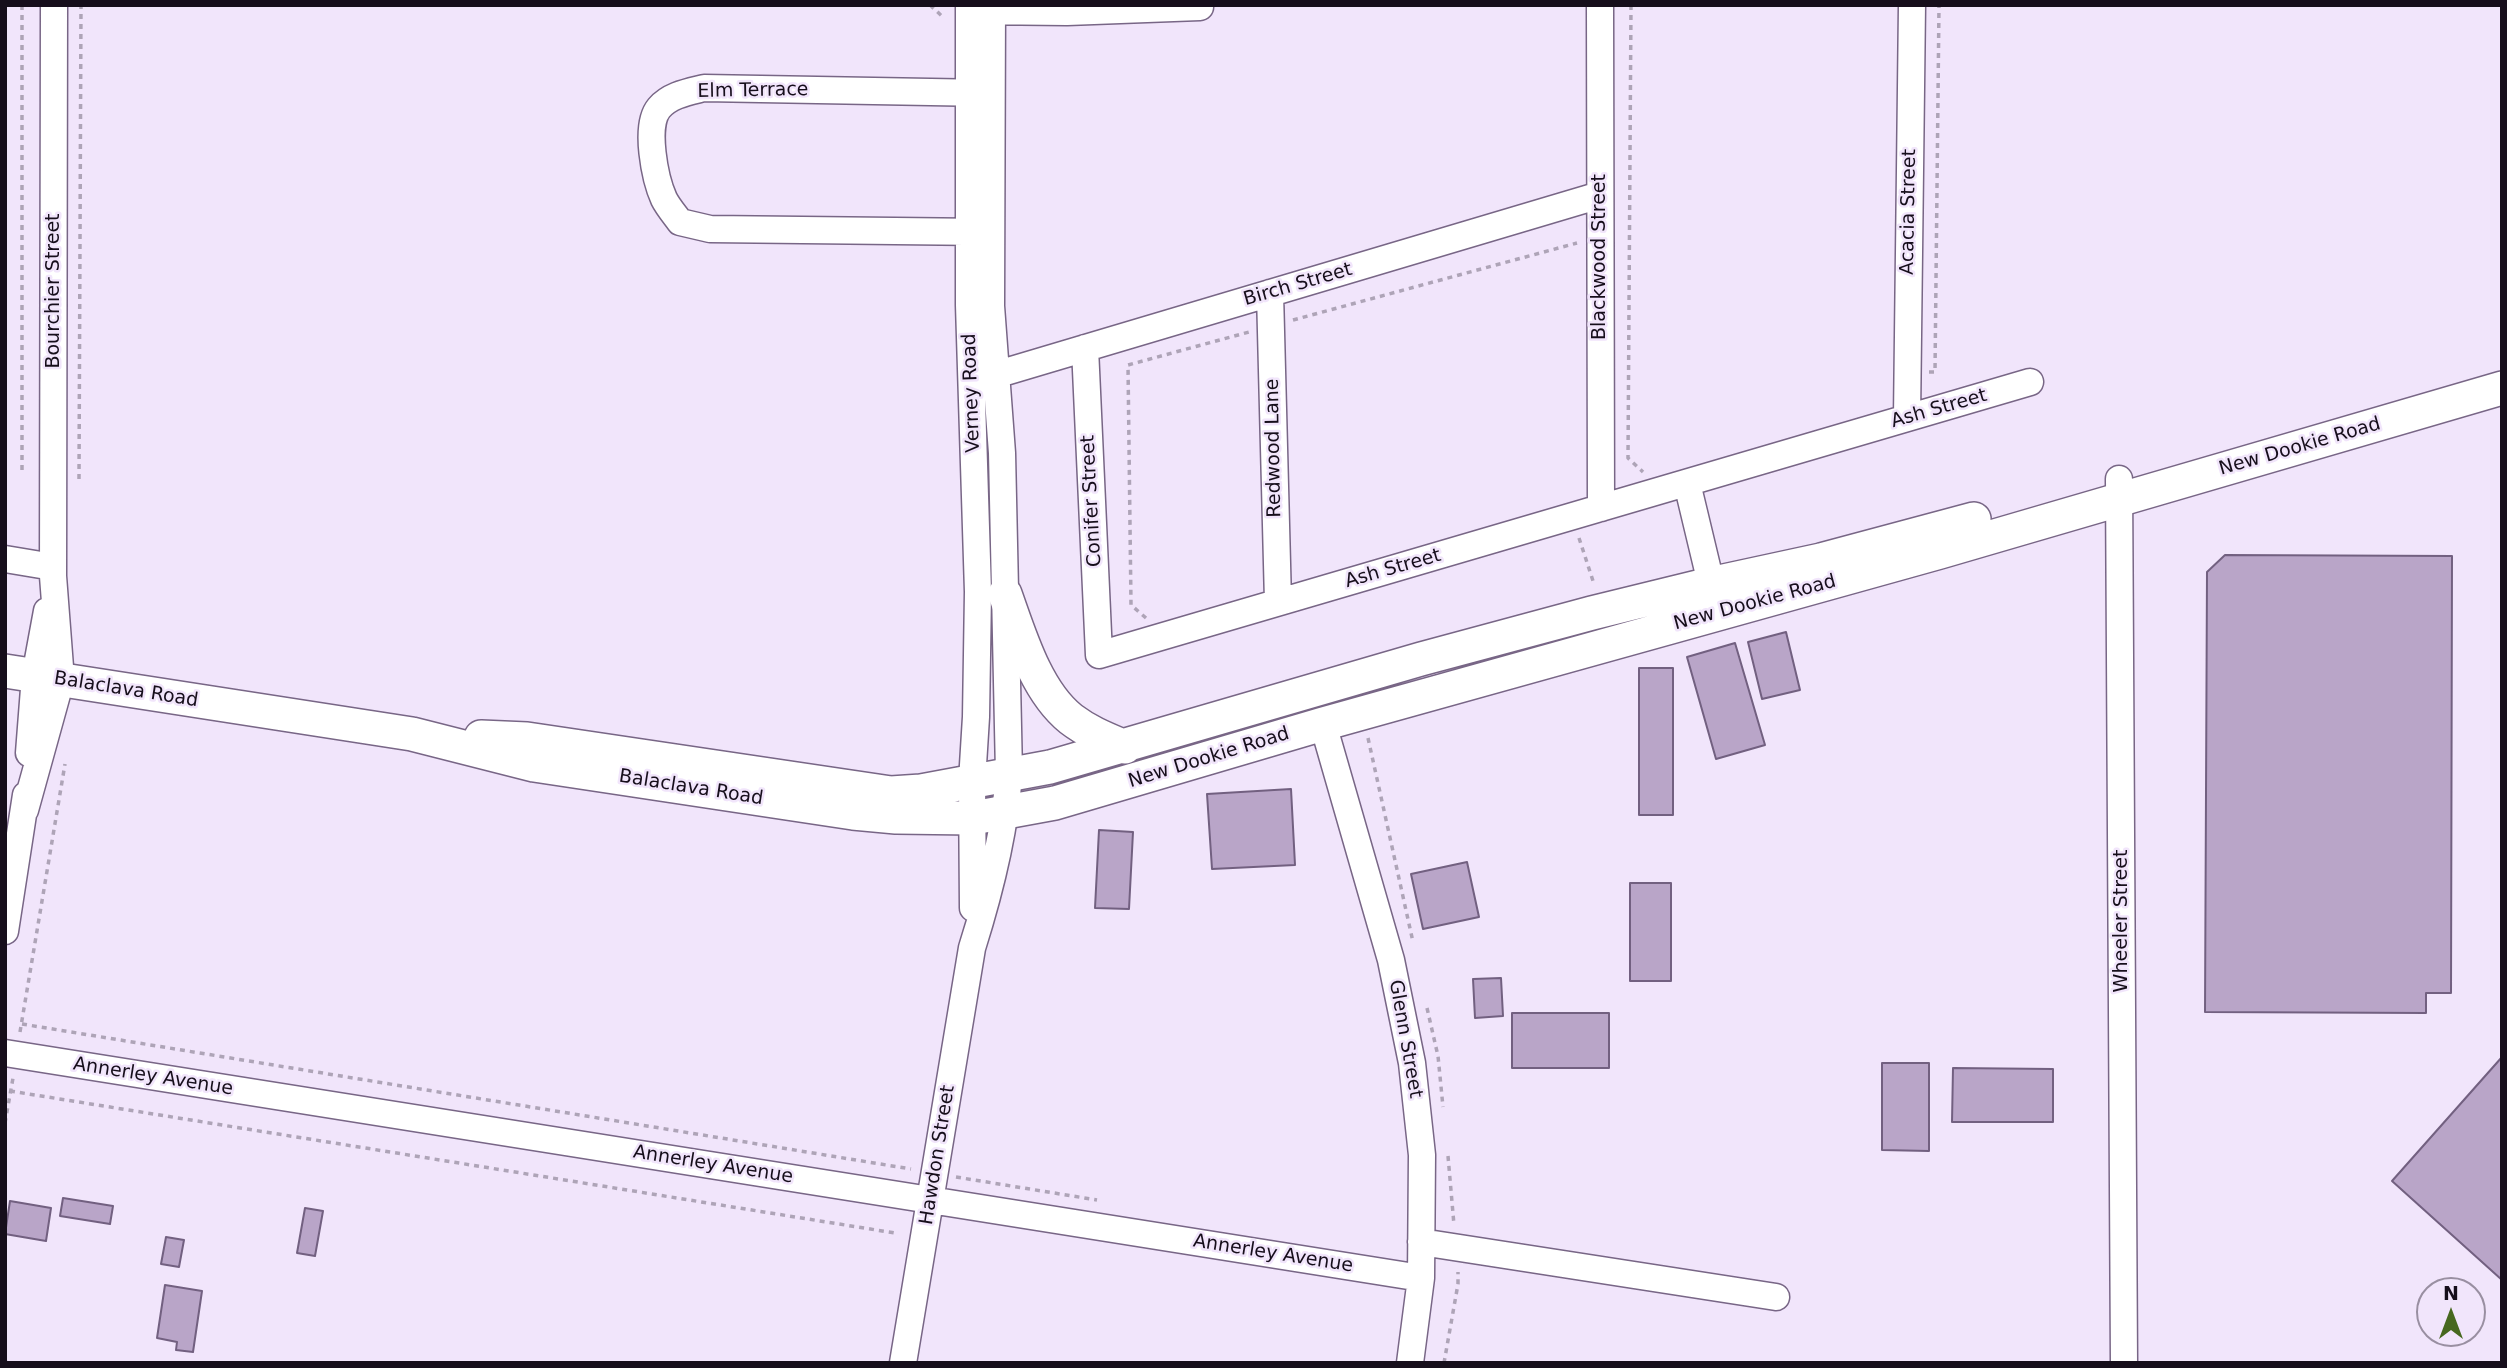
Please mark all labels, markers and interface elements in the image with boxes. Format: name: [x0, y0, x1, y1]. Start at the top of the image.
street label: Elm Terrace: [697, 79, 809, 103]
street label: Acacia Street: [1897, 149, 1921, 275]
street label: Blackwood Street: [1589, 174, 1611, 340]
street label: Bourchier Street: [43, 213, 65, 369]
street label: Birch Street: [1241, 259, 1355, 311]
street label: Verney Road: [959, 333, 985, 453]
street label: Redwood Lane: [1261, 378, 1287, 518]
street label: Ash Street: [1888, 384, 1990, 434]
street label: New Dookie Road: [2217, 413, 2383, 481]
street label: Conifer Street: [1077, 434, 1107, 568]
street label: Ash Street: [1342, 544, 1444, 594]
street label: New Dookie Road: [1671, 570, 1839, 636]
street label: Balaclava Road: [52, 667, 200, 713]
street label: New Dookie Road: [1126, 723, 1292, 793]
street label: Balaclava Road: [617, 765, 765, 811]
street label: Wheeler Street: [2111, 850, 2133, 992]
street label: Glenn Street: [1383, 978, 1427, 1100]
street label: Annerley Avenue: [71, 1053, 235, 1101]
street label: Hawdon Street: [916, 1084, 960, 1226]
street label: Annerley Avenue: [631, 1141, 795, 1189]
street label: Annerley Avenue: [1191, 1230, 1355, 1278]
north arrow: [2416, 1277, 2486, 1347]
text: N: [2443, 1282, 2459, 1304]

